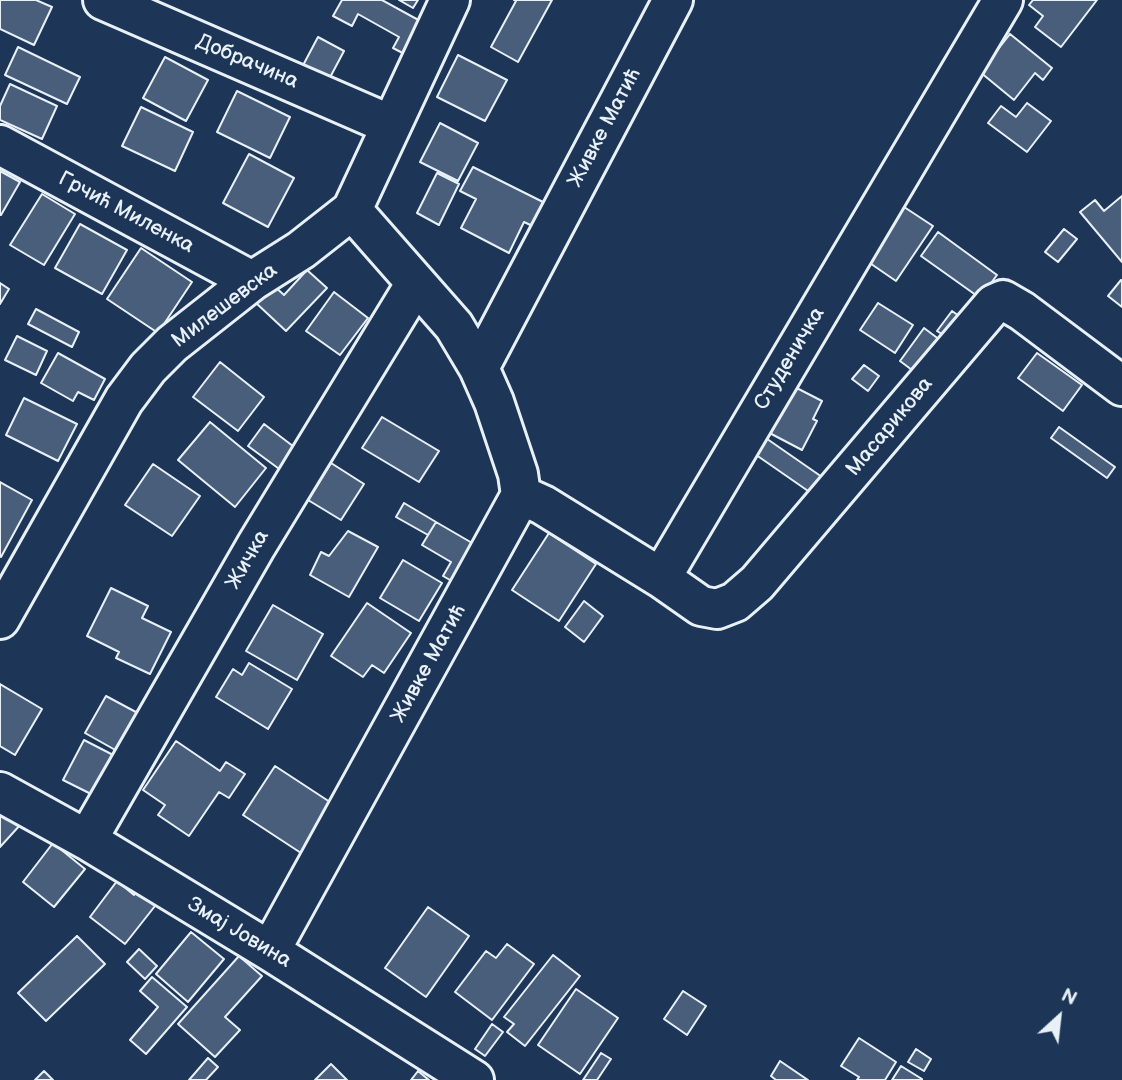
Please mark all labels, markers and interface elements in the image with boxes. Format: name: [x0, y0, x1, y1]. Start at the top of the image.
street label: Добрачина: [192, 29, 302, 95]
street label: Живке Матић: [563, 64, 647, 192]
street label: Грчић Миленка: [54, 167, 198, 259]
street label: Милешевска: [167, 258, 283, 354]
street label: Студеничка: [749, 303, 831, 415]
street label: Масарикова: [841, 372, 939, 482]
street label: Жичка: [221, 526, 275, 594]
street label: Живке Матић: [386, 600, 472, 728]
street label: Змај Јовина: [182, 892, 296, 974]
north arrow: [1024, 982, 1094, 1052]
text: N: [1057, 984, 1080, 1011]

